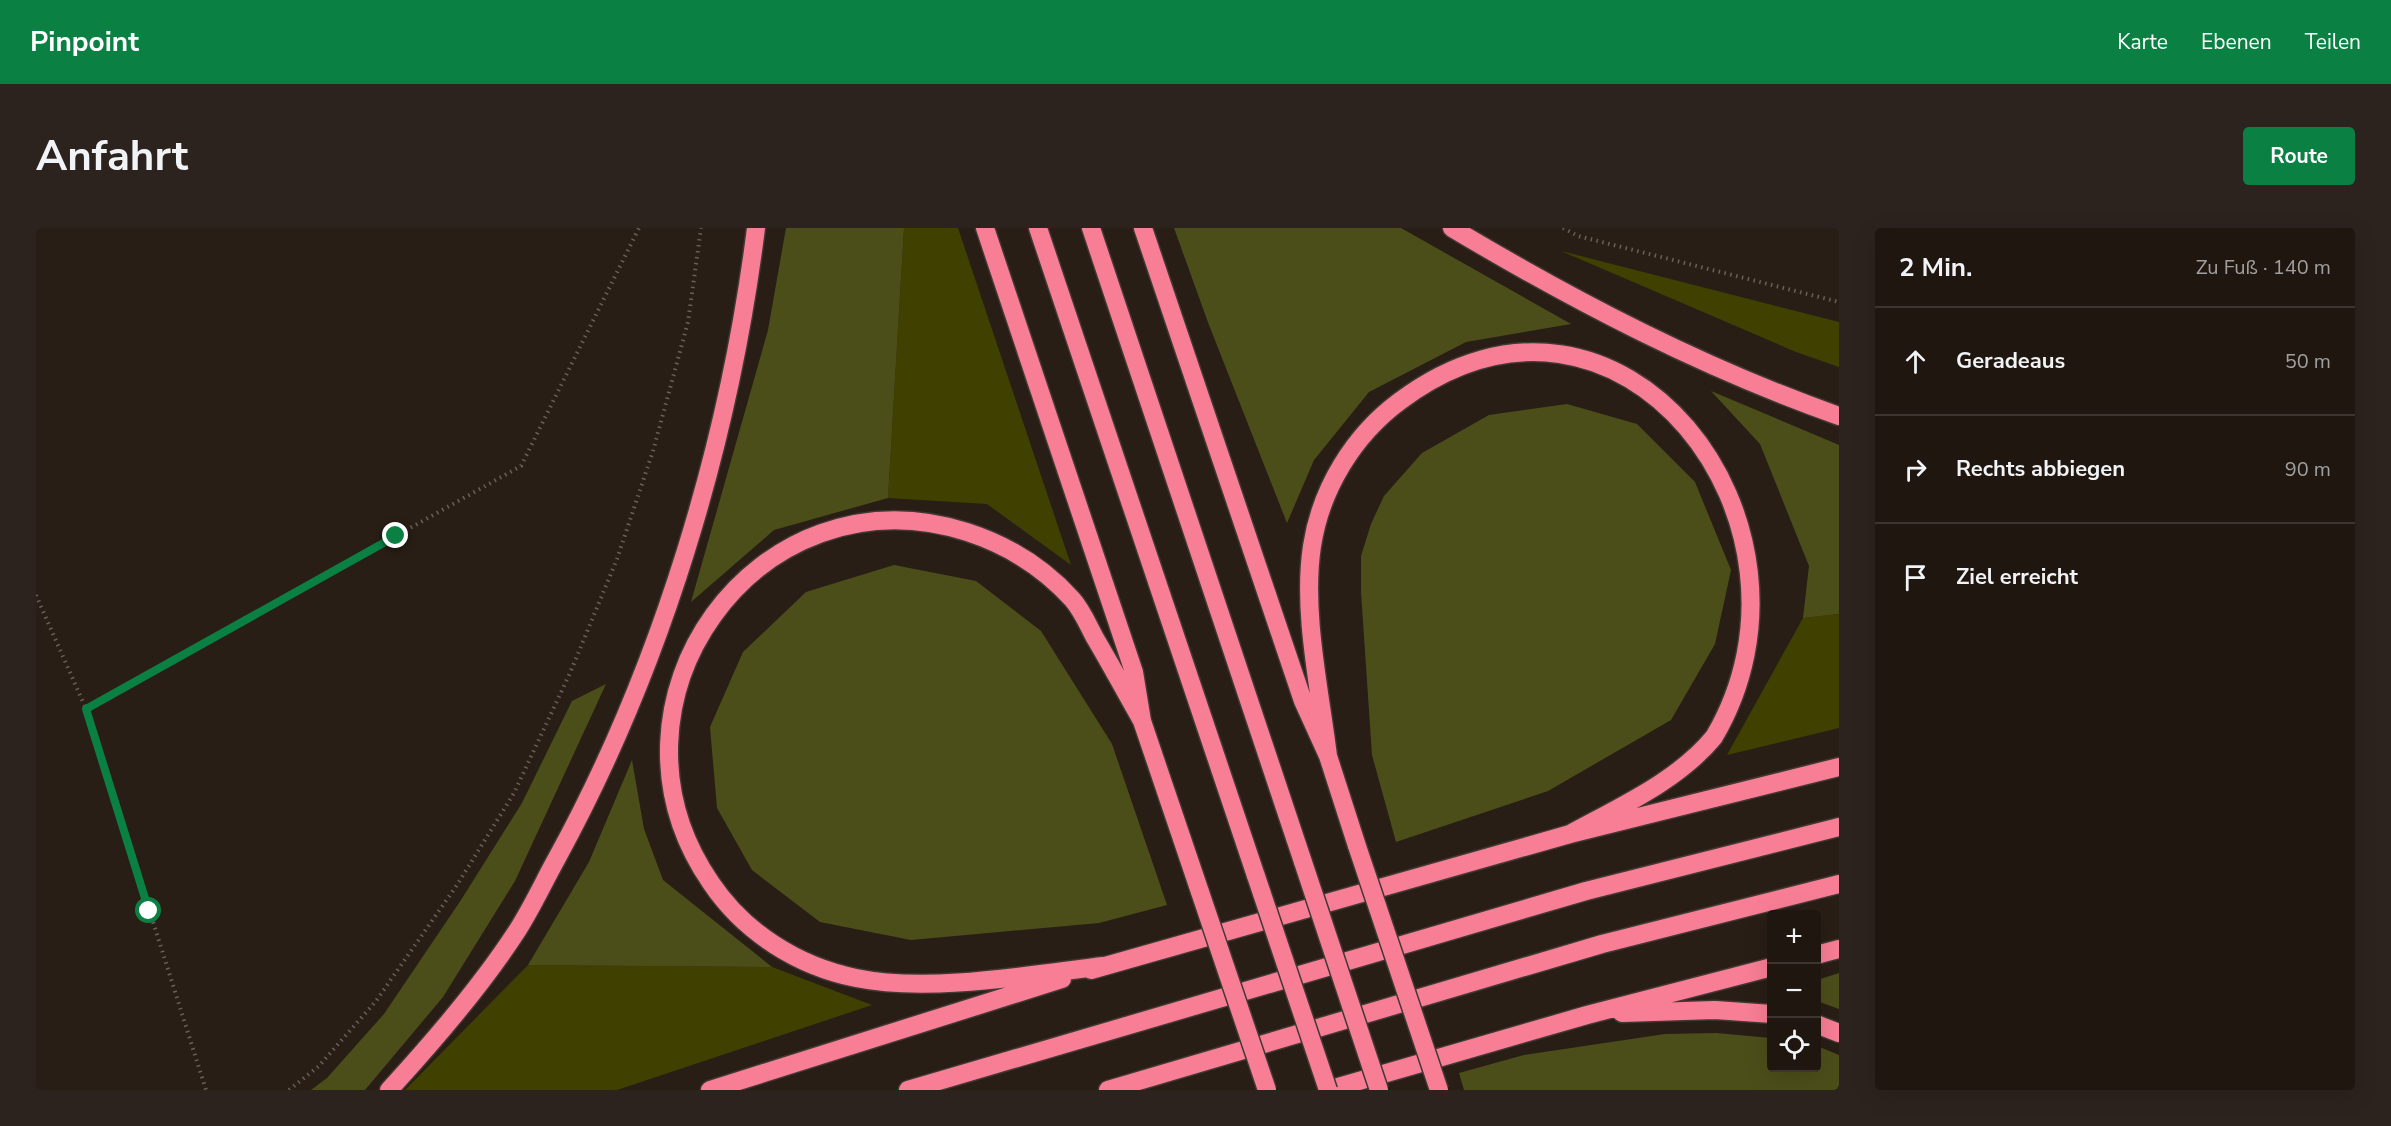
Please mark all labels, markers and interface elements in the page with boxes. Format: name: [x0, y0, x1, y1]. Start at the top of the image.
text: Pinpoint: [30, 23, 139, 61]
text: Karte: [2117, 28, 2168, 56]
text: Ebenen: [2201, 28, 2272, 56]
text: Teilen: [2305, 28, 2361, 56]
button: Route: [2243, 127, 2355, 185]
text: Anfahrt: [36, 128, 188, 185]
text: 2 Min.: [1899, 250, 1972, 285]
text: Zu Fuß · 140 m: [2196, 254, 2331, 281]
icon: ahead: [1899, 345, 1932, 378]
text: Geradeaus: [1956, 346, 2065, 376]
text: 50 m: [2285, 348, 2331, 375]
icon: right: [1899, 453, 1932, 486]
text: Rechts abbiegen: [1956, 454, 2125, 484]
text: 90 m: [2285, 456, 2331, 483]
route end: [382, 522, 408, 548]
icon: arrive: [1899, 561, 1932, 594]
text: Ziel erreicht: [1956, 562, 2078, 592]
route start: [135, 897, 161, 923]
map controls: [1767, 910, 1821, 1072]
button: +: [1767, 910, 1821, 964]
button: −: [1767, 964, 1821, 1018]
button: locate: [1767, 1018, 1821, 1072]

